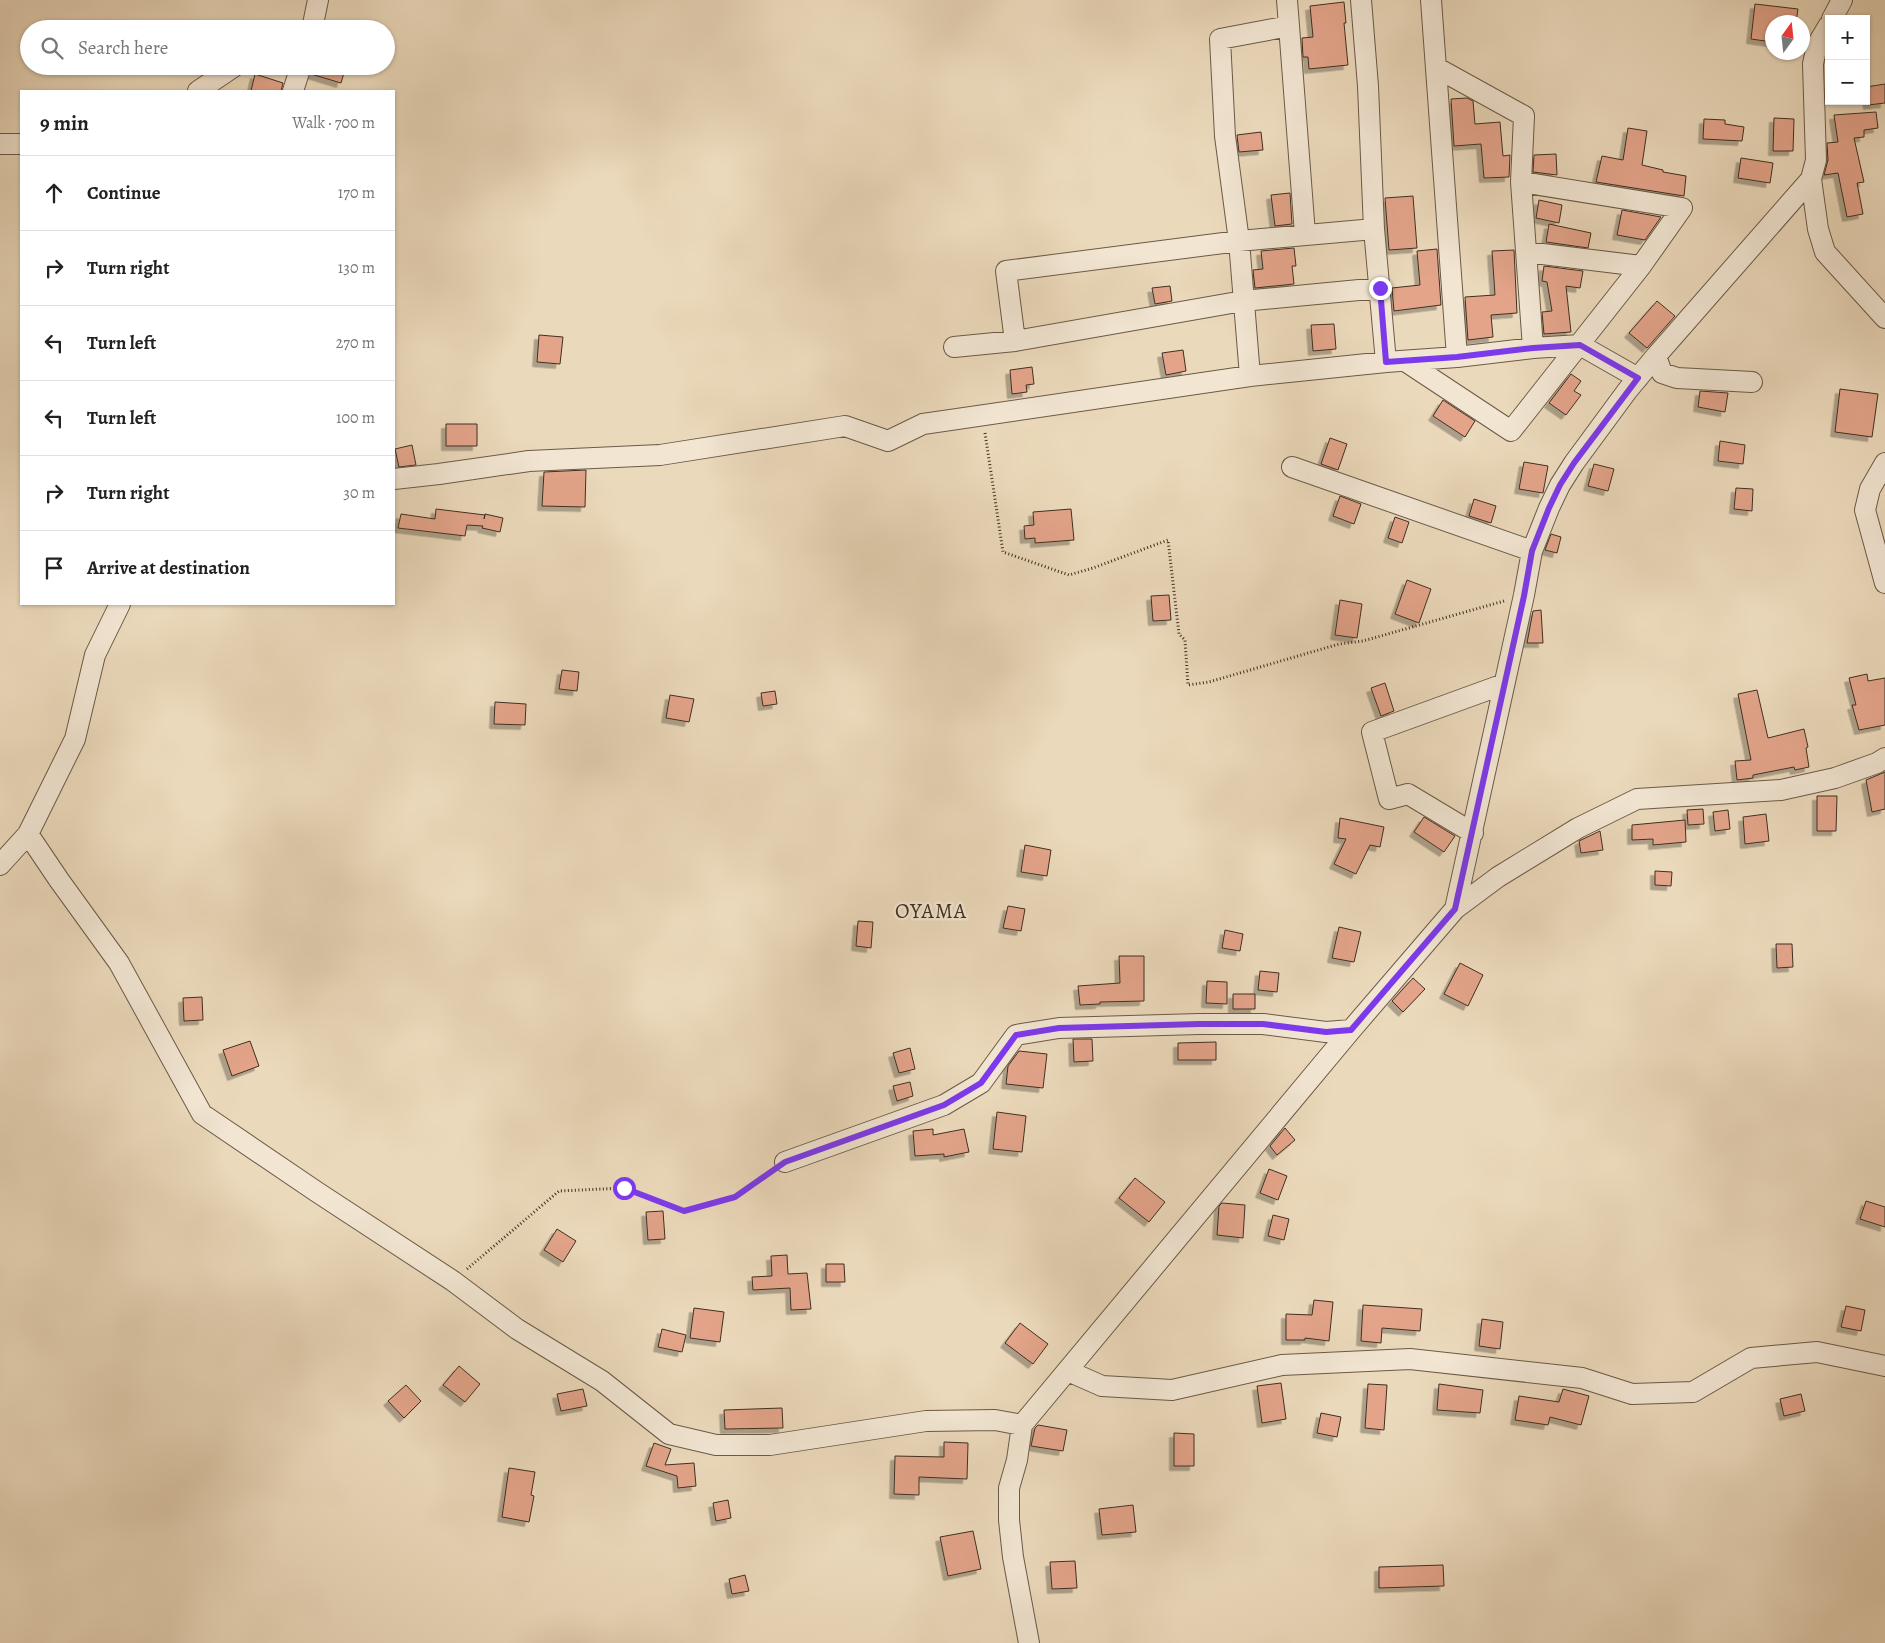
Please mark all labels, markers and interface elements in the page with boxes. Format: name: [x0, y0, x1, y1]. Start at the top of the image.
north arrow: [1765, 15, 1810, 60]
map controls: [1825, 15, 1870, 105]
button: +: [1825, 15, 1870, 60]
search box: [20, 20, 395, 75]
icon: search: [38, 34, 66, 62]
text: Search here: [78, 35, 168, 61]
button: −: [1825, 60, 1870, 105]
text: 9 min: [40, 109, 89, 137]
text: Walk · 700 m: [292, 112, 375, 134]
icon: ahead: [40, 179, 68, 207]
text: Continue: [87, 180, 161, 206]
text: 170 m: [338, 182, 375, 204]
icon: right: [40, 254, 68, 282]
text: Turn right: [87, 255, 169, 281]
text: 130 m: [338, 257, 375, 279]
route end: [1369, 277, 1392, 300]
icon: left: [40, 329, 68, 357]
text: Turn left: [87, 330, 156, 356]
text: 270 m: [336, 332, 375, 354]
icon: left: [40, 404, 68, 432]
text: Turn left: [87, 405, 156, 431]
text: 100 m: [336, 407, 375, 429]
icon: right: [40, 479, 68, 507]
text: Turn right: [87, 480, 169, 506]
text: 30 m: [343, 482, 375, 504]
icon: arrive: [40, 554, 68, 582]
text: Arrive at destination: [87, 555, 250, 581]
district label: OYAMA: [895, 897, 967, 925]
route start: [613, 1177, 636, 1200]

